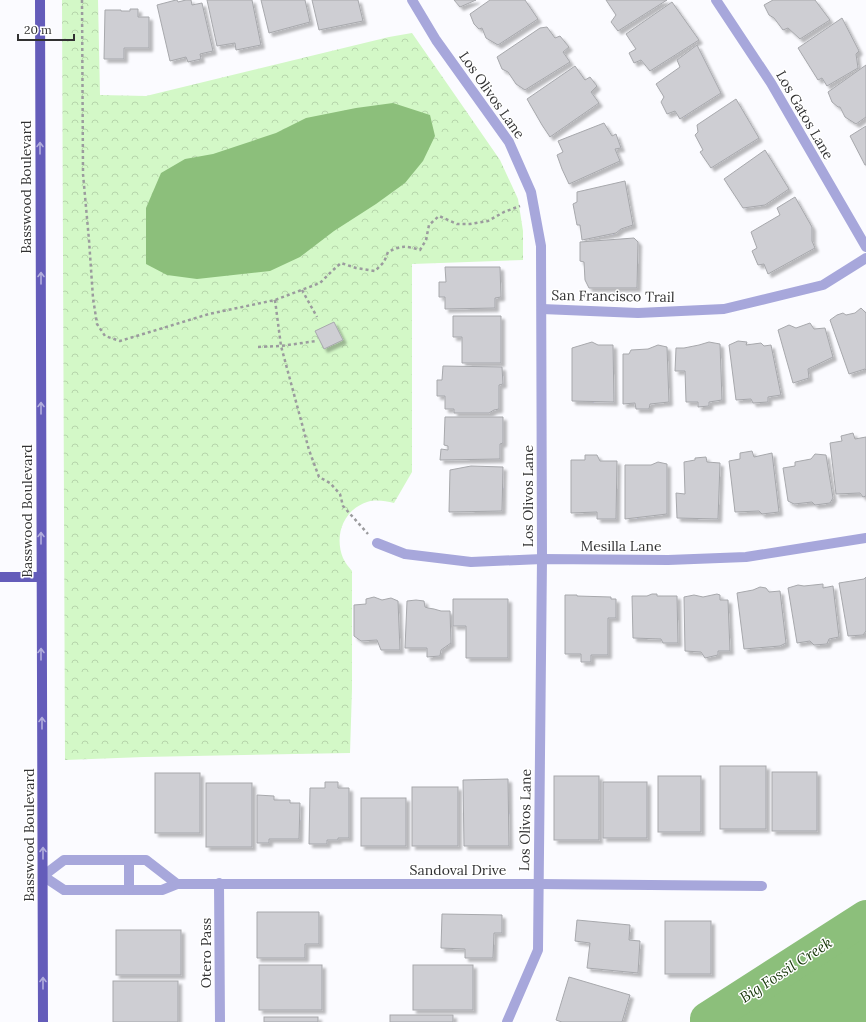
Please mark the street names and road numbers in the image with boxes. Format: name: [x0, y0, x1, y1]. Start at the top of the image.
street label: Los Olivos Lane: [455, 48, 529, 142]
street label: Los Gatos Lane: [772, 67, 838, 163]
street label: Basswood Boulevard: [17, 120, 35, 254]
street label: San Francisco Trail: [551, 286, 675, 306]
street label: Basswood Boulevard: [18, 444, 36, 578]
street label: Los Olivos Lane: [519, 444, 537, 547]
street label: Mesilla Lane: [581, 537, 662, 555]
street label: Basswood Boulevard: [20, 768, 38, 902]
street label: Los Olivos Lane: [515, 768, 535, 871]
street label: Sandoval Drive: [410, 861, 507, 879]
street label: Otero Pass: [197, 918, 215, 988]

